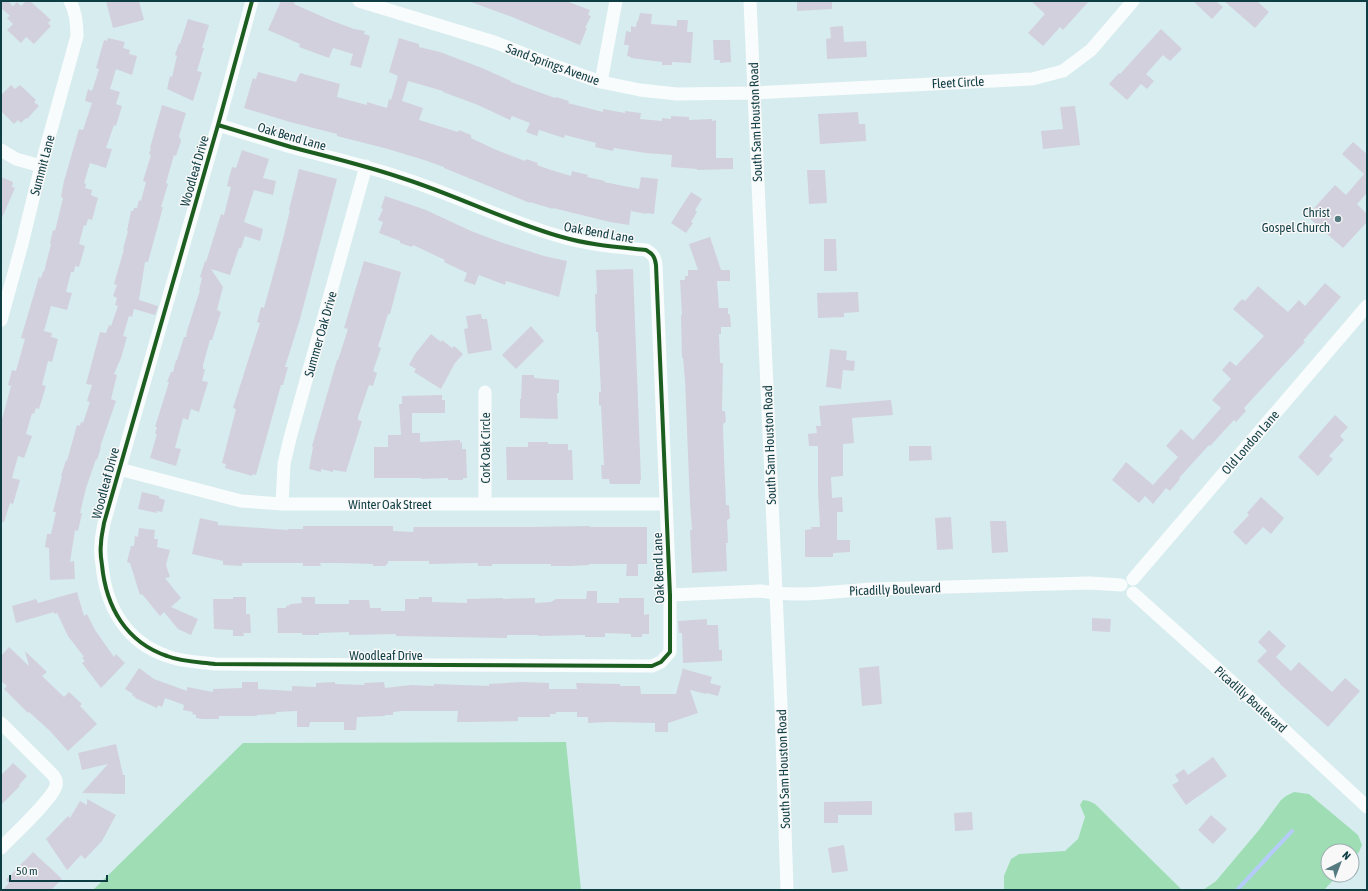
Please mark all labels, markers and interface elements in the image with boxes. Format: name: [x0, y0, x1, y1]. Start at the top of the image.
street label: Sand Springs Avenue: [504, 41, 602, 88]
street label: South Sam Houston Road: [746, 62, 765, 182]
street label: Fleet Circle: [931, 74, 985, 91]
street label: Oak Bend Lane: [256, 120, 328, 153]
street label: Summit Lane: [27, 133, 58, 197]
street label: Woodleaf Drive: [177, 134, 212, 208]
place label: Christ Gospel Church: [1262, 205, 1330, 235]
marker: Christ Gospel Church: [1333, 214, 1343, 224]
street label: Oak Bend Lane: [563, 219, 635, 246]
street label: Summer Oak Drive: [301, 290, 340, 379]
street label: South Sam Houston Road: [760, 385, 779, 505]
street label: Old London Lane: [1218, 407, 1282, 477]
street label: Cork Oak Circle: [478, 412, 493, 484]
street label: Woodleaf Drive: [89, 446, 122, 520]
street label: Winter Oak Street: [348, 497, 432, 512]
street label: Oak Bend Lane: [650, 532, 667, 604]
street label: Picadilly Boulevard: [849, 580, 941, 599]
street label: Woodleaf Drive: [349, 648, 423, 663]
street label: Picadilly Boulevard: [1211, 663, 1290, 736]
street label: South Sam Houston Road: [774, 709, 793, 829]
north arrow: [1320, 843, 1360, 883]
text: N: [1340, 849, 1353, 862]
scale bar: [10, 857, 107, 883]
text: 50 m: [16, 864, 38, 878]

